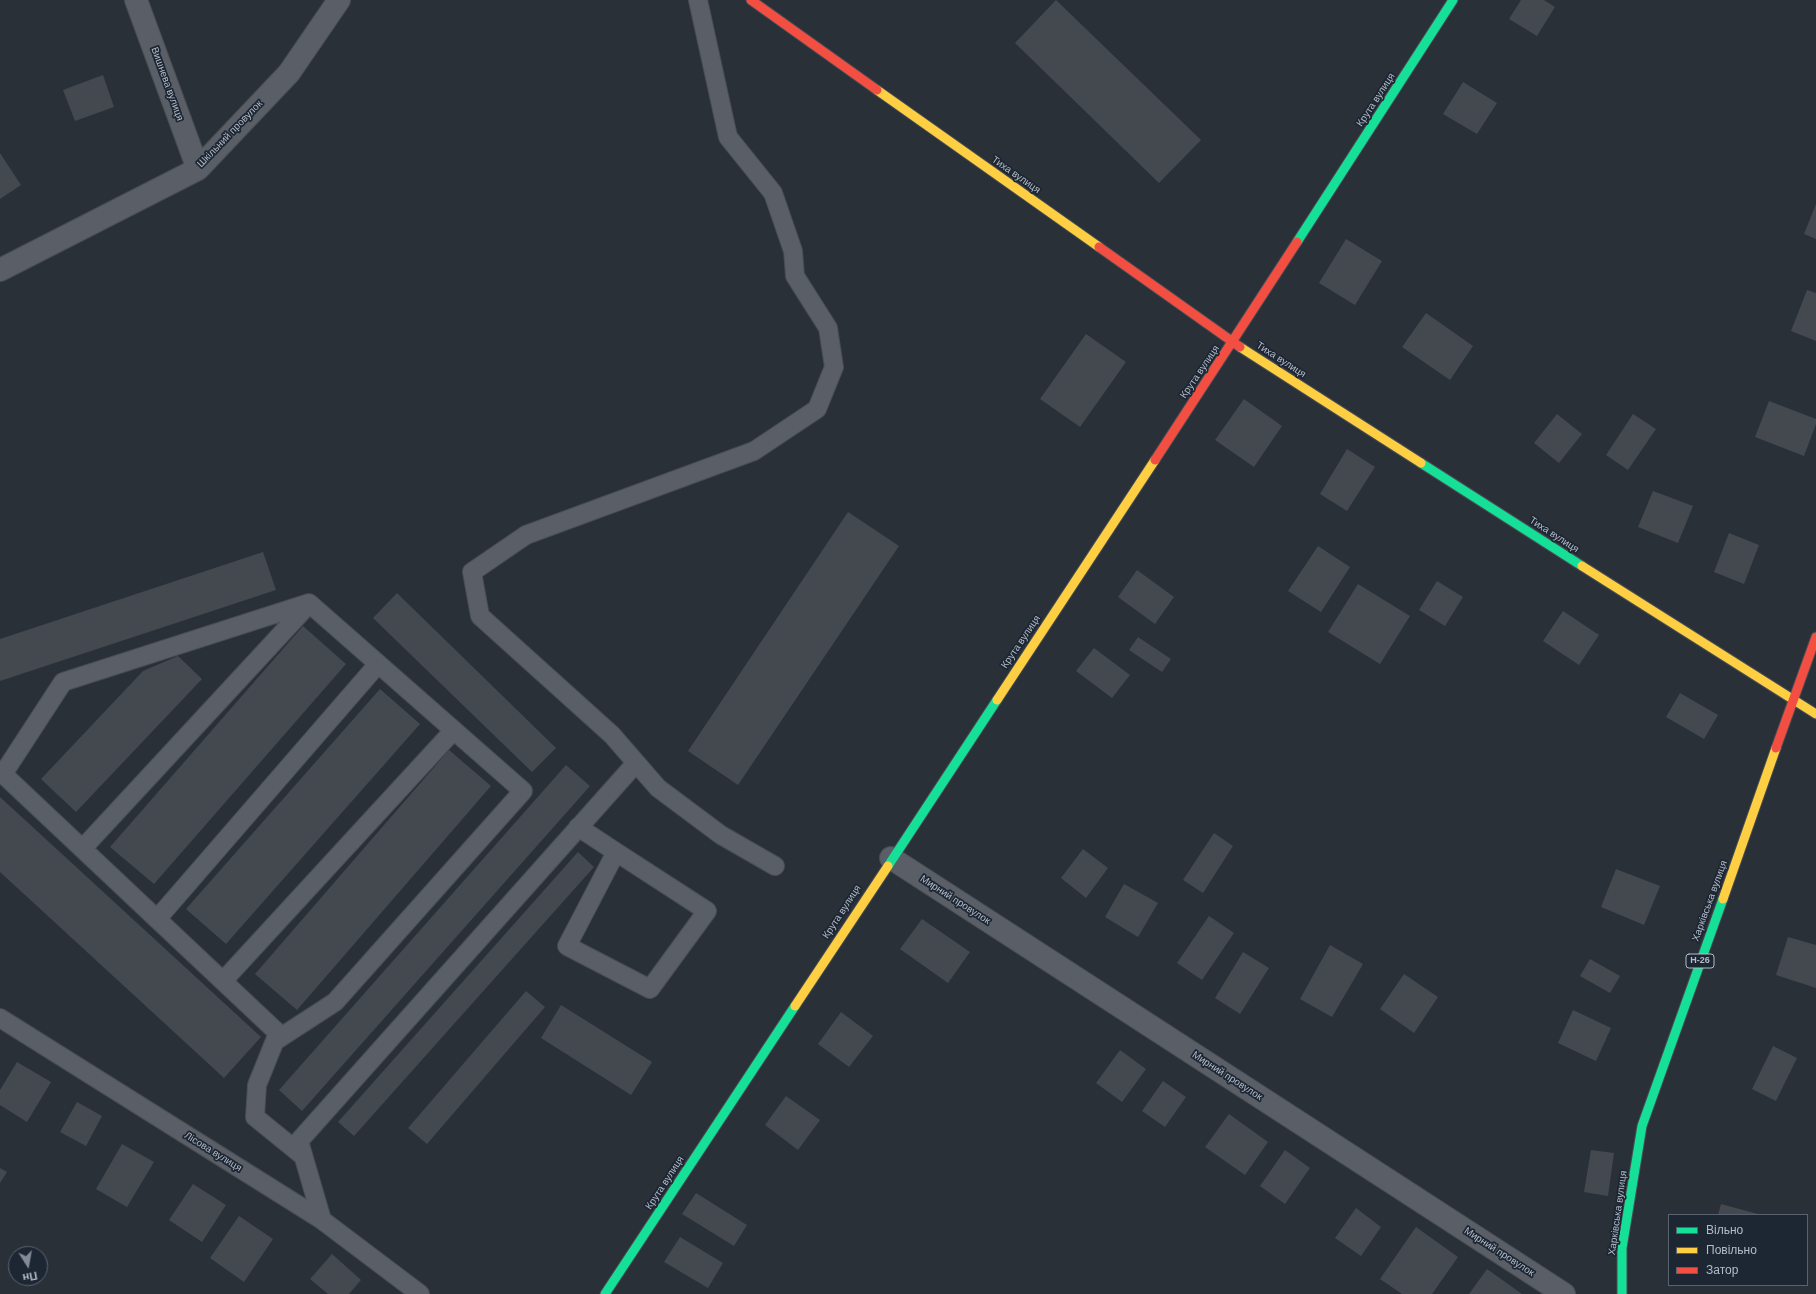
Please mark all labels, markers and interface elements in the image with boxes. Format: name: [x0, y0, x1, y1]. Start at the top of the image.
street label: Вишнева вулиця: [148, 46, 186, 122]
street label: Крута вулиця: [1354, 71, 1398, 129]
street label: Шкільний провулок: [195, 98, 265, 170]
street label: Тиха вулиця: [989, 154, 1043, 196]
street label: Тиха вулиця: [1254, 339, 1308, 381]
street label: Крута вулиця: [1178, 343, 1222, 401]
street label: Тиха вулиця: [1527, 514, 1581, 556]
street label: Крута вулиця: [999, 613, 1043, 671]
street label: Харківська вулиця: [1690, 859, 1730, 943]
street label: Мирний провулок: [918, 873, 992, 927]
street label: Крута вулиця: [820, 883, 864, 941]
road number: Н-26: [1686, 954, 1714, 968]
street label: Мирний провулок: [1190, 1049, 1264, 1103]
street label: Лісова вулиця: [182, 1130, 244, 1174]
street label: Крута вулиця: [643, 1154, 687, 1212]
street label: Харківська вулиця: [1606, 1170, 1630, 1256]
legend: [1668, 1214, 1808, 1286]
text: Вільно: [1706, 1223, 1743, 1237]
street label: Мирний провулок: [1462, 1225, 1536, 1279]
text: Повільно: [1706, 1243, 1757, 1257]
north arrow: [8, 1246, 48, 1286]
text: Затор: [1706, 1263, 1738, 1277]
text: Пн: [22, 1270, 38, 1284]

